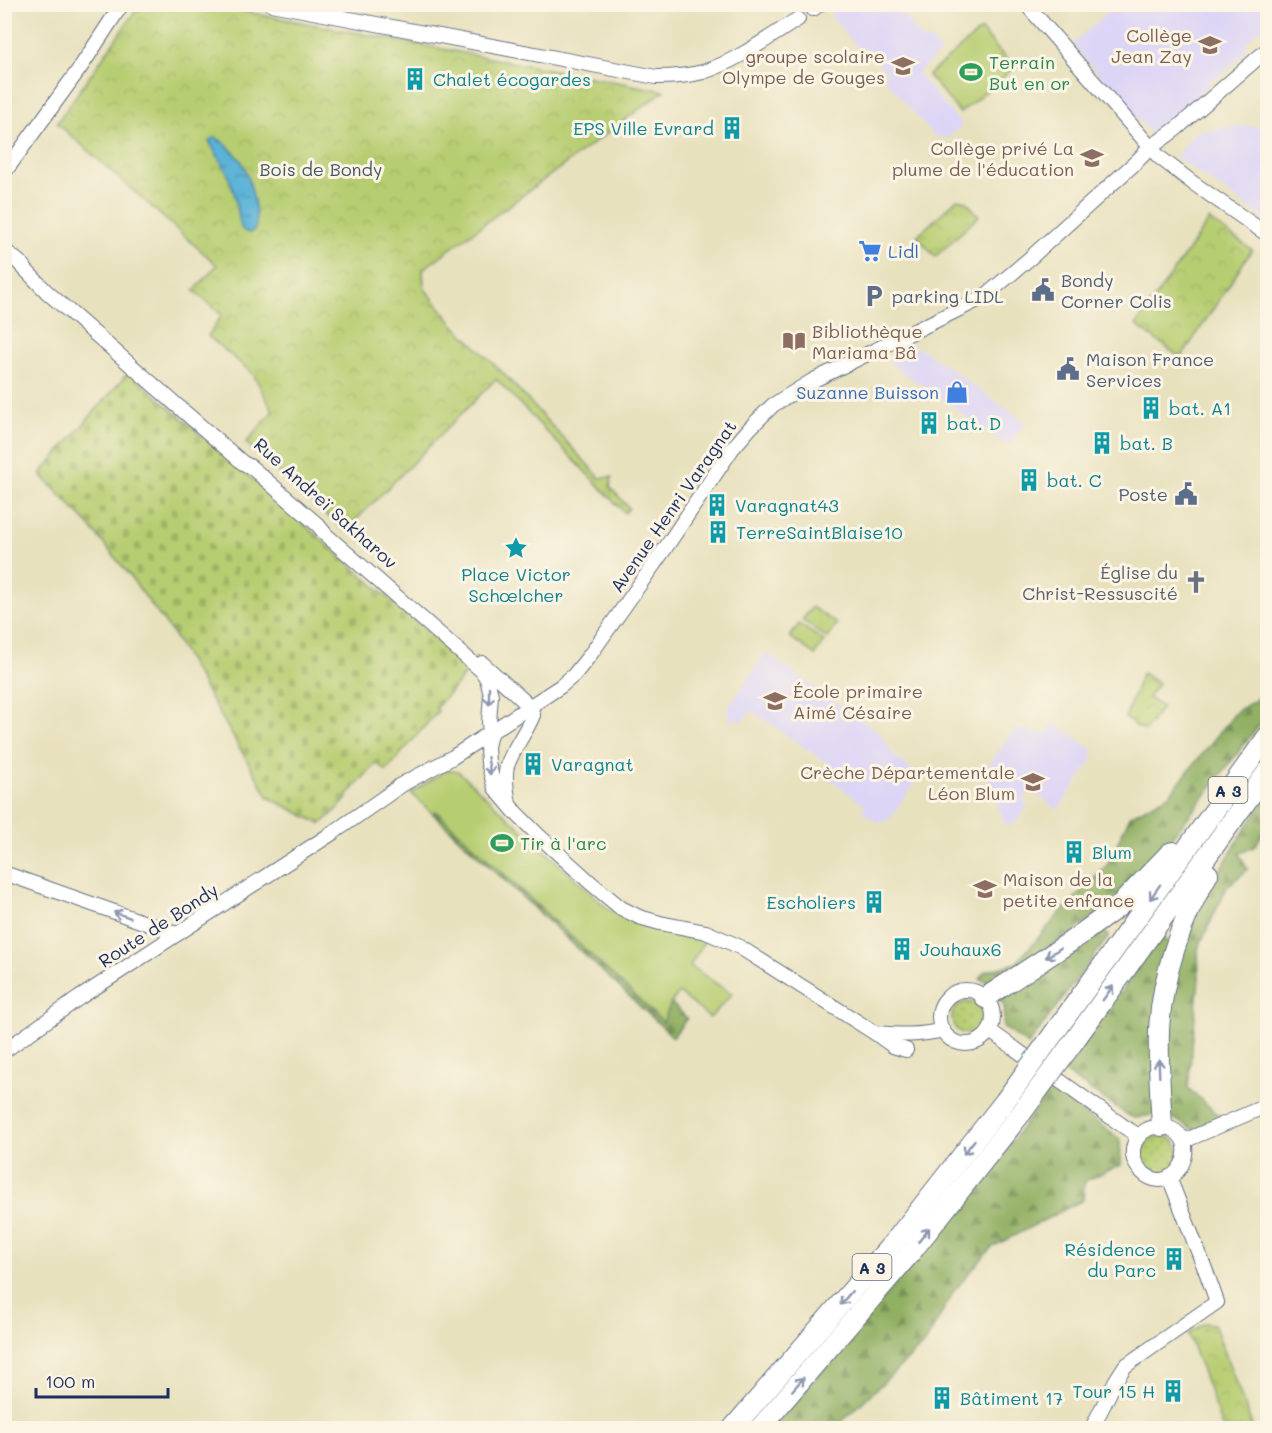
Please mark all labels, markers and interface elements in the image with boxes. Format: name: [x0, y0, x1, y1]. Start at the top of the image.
place label: Collège Jean Zay: [1111, 23, 1192, 68]
school or university icon: Collège Jean Zay: [1197, 32, 1223, 58]
place label: groupe scolaire Olympe de Gouges: [722, 44, 885, 89]
place label: Terrain But en or: [989, 50, 1070, 95]
school or university icon: groupe scolaire Olympe de Gouges: [890, 53, 916, 79]
sports icon: Terrain But en or: [958, 59, 984, 85]
building icon: Chalet écogardes: [402, 66, 428, 92]
place label: Chalet écogardes: [433, 67, 591, 91]
building icon: EPS Ville Evrard: [719, 115, 745, 141]
place label: EPS Ville Evrard: [573, 116, 714, 140]
place label: Collège privé La plume de l'éducation: [892, 136, 1074, 181]
school or university icon: Collège privé La plume de l'éducation: [1079, 145, 1105, 171]
park label: Bois de Bondy: [260, 157, 382, 181]
supermarket icon: Lidl: [857, 238, 883, 264]
place label: Lidl: [888, 239, 919, 263]
place label: Bondy Corner Colis: [1061, 268, 1172, 313]
public building icon: Bondy Corner Colis: [1030, 277, 1056, 303]
parking icon: parking LIDL: [861, 283, 887, 309]
place label: parking LIDL: [892, 284, 1004, 308]
place label: Bibliothèque Mariama Bâ: [812, 319, 923, 364]
library icon: Bibliothèque Mariama Bâ: [781, 328, 807, 354]
place label: Maison France Services: [1086, 347, 1214, 392]
public building icon: Maison France Services: [1055, 356, 1081, 382]
shop icon: Suzanne Buisson: [944, 379, 970, 405]
place label: Suzanne Buisson: [796, 380, 939, 404]
building icon: bat. A1: [1138, 395, 1164, 421]
place label: bat. A1: [1169, 396, 1231, 420]
building icon: bat. D: [916, 410, 942, 436]
place label: bat. D: [947, 411, 1001, 435]
street label: Avenue Henri Varagnat: [604, 415, 742, 597]
building icon: bat. B: [1089, 430, 1115, 456]
place label: bat. B: [1120, 431, 1173, 455]
street label: Rue Andreï Sakharov: [249, 432, 403, 574]
building icon: bat. C: [1016, 467, 1042, 493]
place label: bat. C: [1047, 468, 1102, 492]
public building icon: Poste: [1173, 481, 1199, 507]
place label: Poste: [1119, 482, 1168, 506]
building icon: Varagnat43: [704, 492, 730, 518]
place label: Varagnat43: [735, 493, 839, 517]
building icon: TerreSaintBlaise10: [705, 519, 731, 545]
place label: TerreSaintBlaise10: [736, 520, 903, 544]
place icon: Place Victor Schœlcher: [503, 535, 529, 561]
place label: Église du Christ-Ressuscité: [1022, 560, 1178, 605]
place label: Place Victor Schœlcher: [461, 562, 571, 607]
church icon: Église du Christ-Ressuscité: [1183, 569, 1209, 595]
place label: École primaire Aimé Césaire: [793, 679, 923, 724]
one-way arrow: [483, 686, 495, 705]
school or university icon: École primaire Aimé Césaire: [762, 688, 788, 714]
building icon: Varagnat: [520, 751, 546, 777]
place label: Varagnat: [551, 752, 634, 776]
one-way arrow: [484, 756, 495, 775]
place label: Crèche Départementale Léon Blum: [800, 760, 1015, 805]
school or university icon: Crèche Départementale Léon Blum: [1020, 769, 1046, 795]
road number: A 3: [1208, 777, 1248, 803]
sports icon: Tir à l'arc: [489, 830, 515, 856]
place label: Tir à l'arc: [520, 831, 607, 855]
building icon: Blum: [1061, 839, 1087, 865]
place label: Blum: [1092, 840, 1132, 864]
place label: Maison de la petite enfance: [1003, 867, 1135, 912]
school or university icon: Maison de la petite enfance: [972, 876, 998, 902]
street label: Route de Bondy: [94, 877, 222, 973]
one-way arrow: [1149, 883, 1161, 899]
building icon: Escholiers: [861, 889, 887, 915]
place label: Escholiers: [767, 890, 856, 914]
one-way arrow: [113, 908, 132, 919]
building icon: Jouhaux6: [889, 936, 915, 962]
place label: Jouhaux6: [920, 937, 1002, 961]
one-way arrow: [1045, 948, 1062, 960]
one-way arrow: [1102, 986, 1114, 1002]
one-way arrow: [1153, 1058, 1164, 1078]
one-way arrow: [962, 1138, 975, 1154]
one-way arrow: [918, 1228, 931, 1244]
place label: Résidence du Parc: [1064, 1237, 1156, 1282]
building icon: Résidence du Parc: [1161, 1246, 1187, 1272]
road number: A 3: [852, 1254, 892, 1280]
one-way arrow: [839, 1290, 853, 1305]
scale bar: [36, 1361, 168, 1399]
text: 100 m: [45, 1369, 95, 1393]
one-way arrow: [791, 1377, 805, 1392]
building icon: Tour 15 H: [1160, 1378, 1186, 1404]
place label: Tour 15 H: [1073, 1379, 1155, 1403]
building icon: Bâtiment 17: [929, 1385, 955, 1411]
place label: Bâtiment 17: [960, 1386, 1063, 1410]

